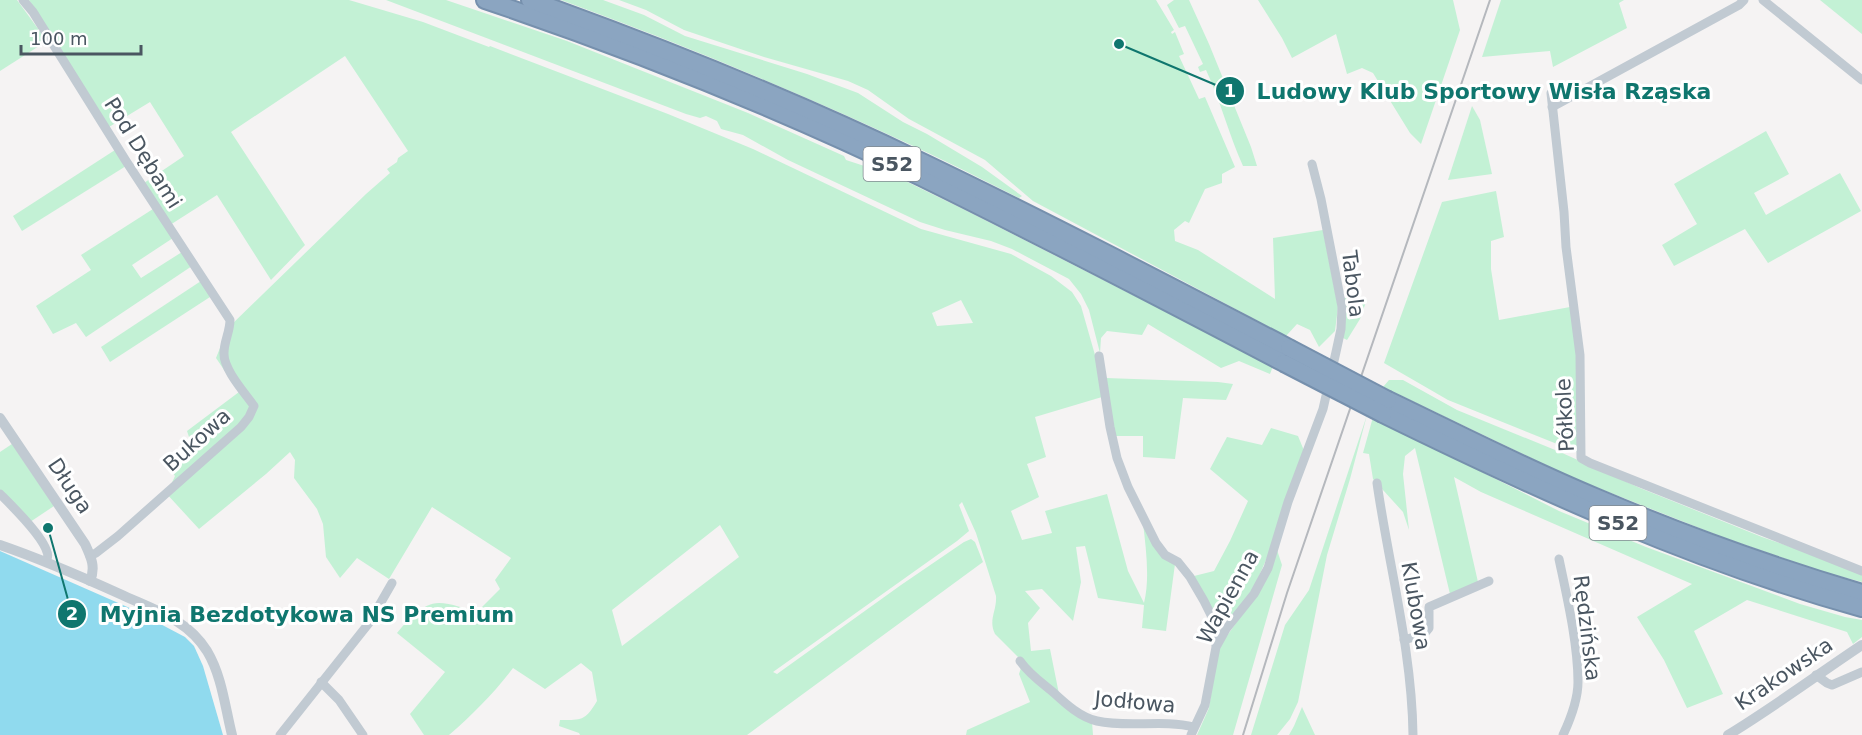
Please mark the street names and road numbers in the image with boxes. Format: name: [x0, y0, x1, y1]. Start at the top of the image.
street label: Pod Dębami: [99, 93, 187, 213]
road number: S52: [864, 147, 920, 181]
street label: Tabola: [1337, 248, 1369, 319]
street label: Półkole: [1551, 378, 1579, 452]
street label: Bukowa: [158, 404, 236, 476]
street label: Długa: [43, 454, 97, 518]
road number: S52: [1590, 506, 1646, 540]
street label: Wapienna: [1192, 546, 1264, 648]
street label: Klubowa: [1396, 560, 1436, 652]
street label: Rędzińska: [1569, 574, 1605, 682]
street label: Krakowska: [1731, 633, 1837, 715]
street label: Jodłowa: [1091, 686, 1177, 717]

